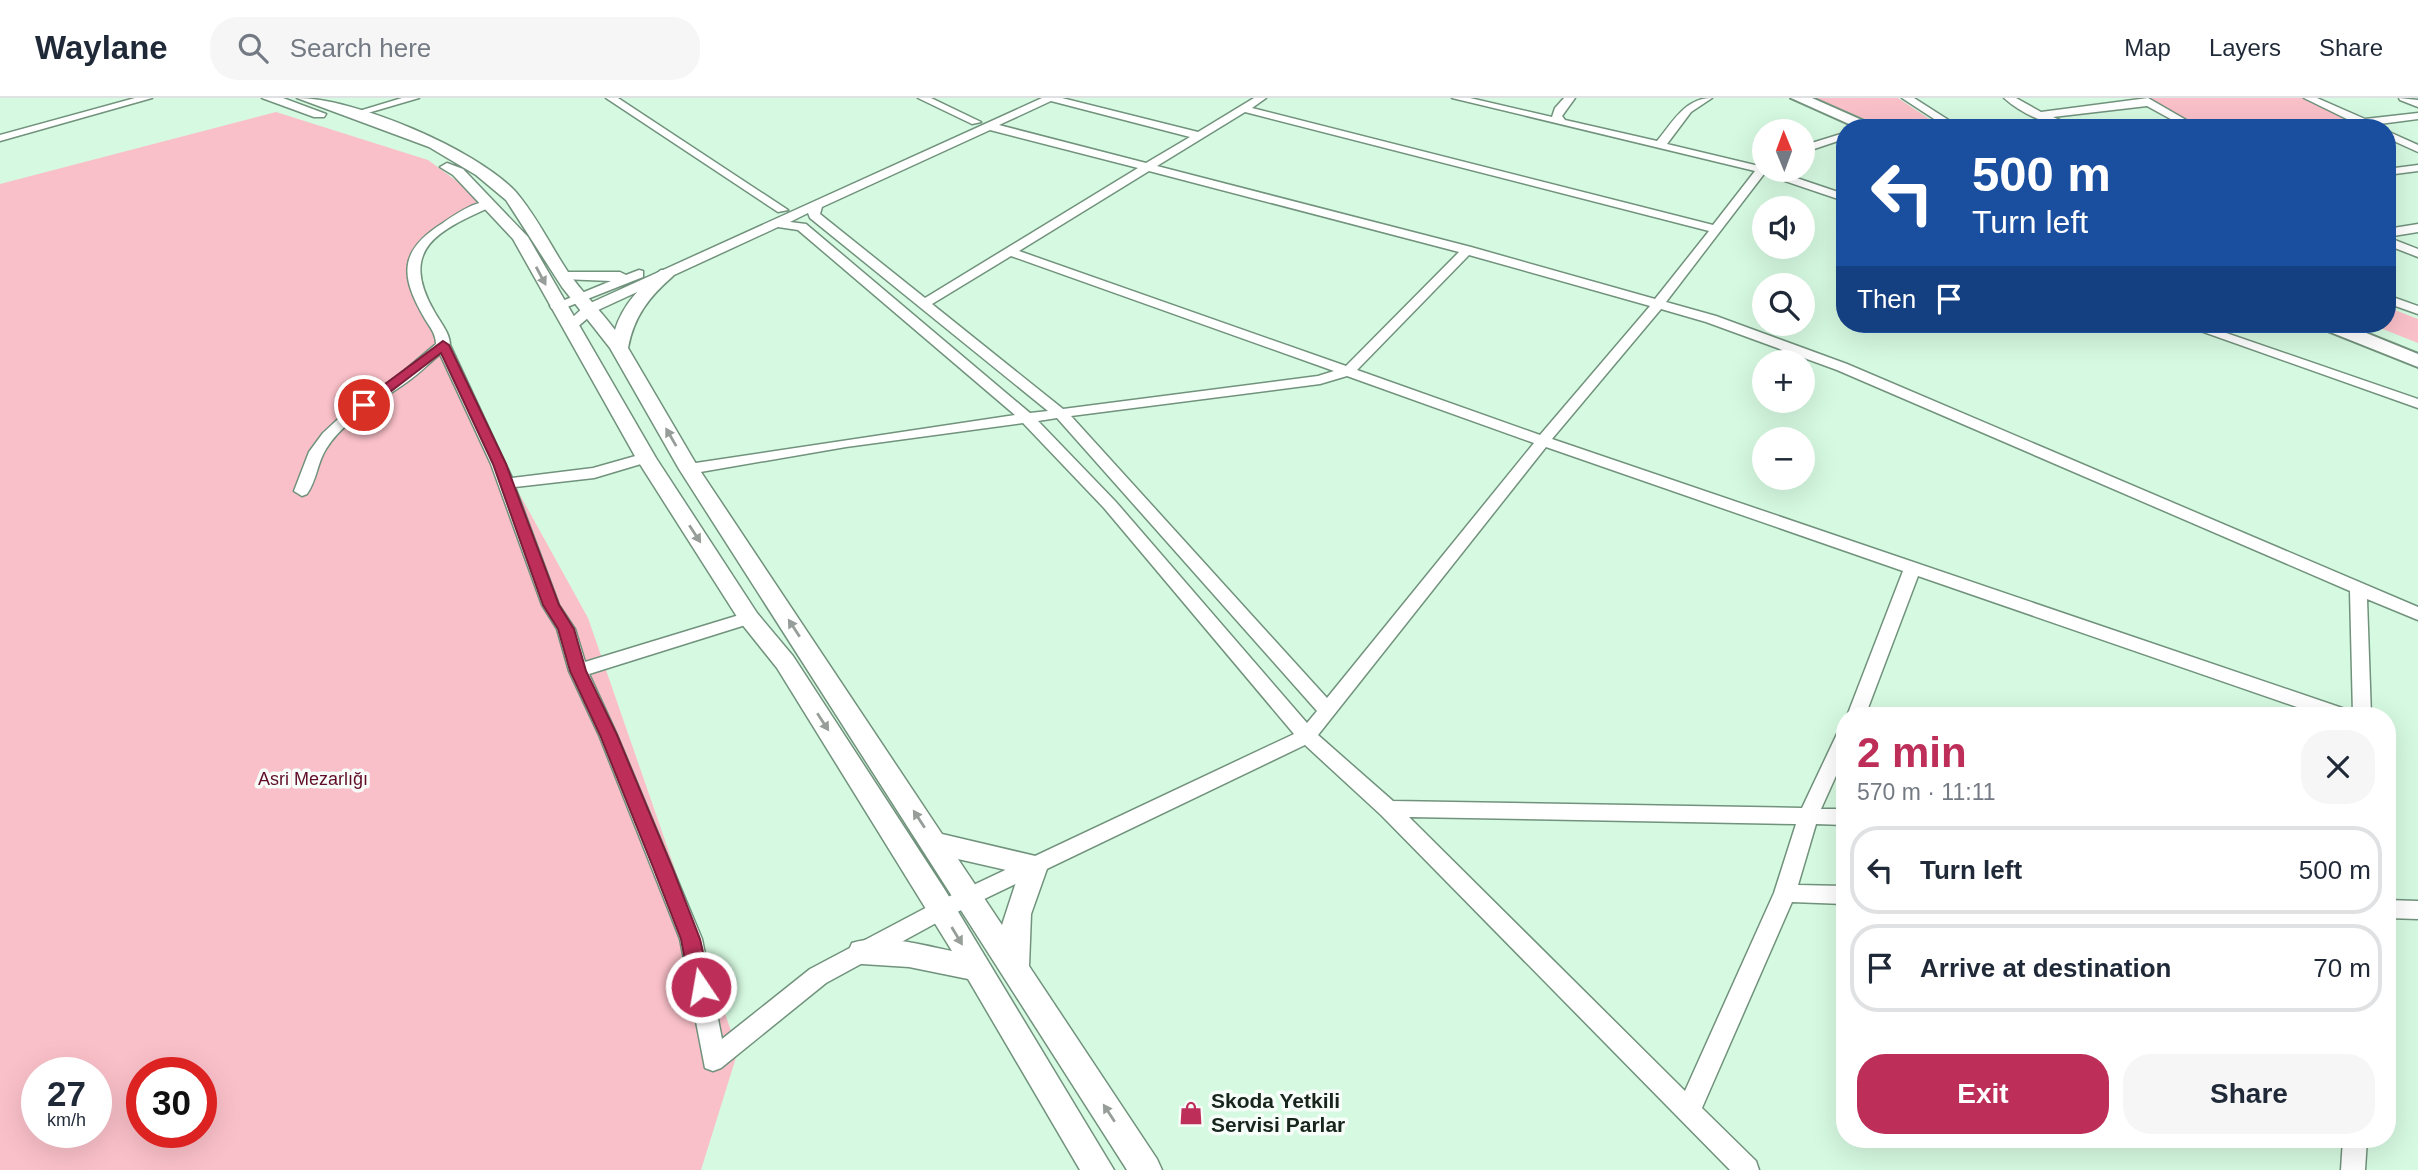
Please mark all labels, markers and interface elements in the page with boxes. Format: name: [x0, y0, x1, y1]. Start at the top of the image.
search box: [210, 17, 700, 80]
text: Waylane: [35, 29, 168, 66]
icon: search: [234, 29, 272, 67]
text: Search here: [290, 33, 431, 63]
text: Map: [2124, 34, 2171, 61]
text: Layers: [2209, 34, 2281, 61]
text: Share: [2319, 34, 2383, 61]
north arrow: [1752, 119, 1815, 182]
map controls: [1752, 119, 1815, 490]
icon: left: [1857, 147, 1948, 238]
text: 500 m: [1972, 147, 2111, 201]
button: sound: [1752, 196, 1815, 259]
text: Turn left: [1972, 204, 2088, 240]
one-way arrow: [535, 266, 547, 286]
button: search: [1752, 273, 1815, 336]
icon: arrive: [1930, 280, 1968, 318]
text: Then: [1857, 284, 1916, 314]
button: +: [1752, 350, 1815, 413]
pin: [334, 375, 394, 435]
icon: arrive: [345, 386, 383, 424]
button: −: [1752, 427, 1815, 490]
one-way arrow: [665, 428, 677, 447]
one-way arrow: [689, 524, 702, 544]
one-way arrow: [788, 619, 801, 638]
one-way arrow: [817, 712, 830, 732]
text: 2 min: [1857, 729, 1967, 776]
button: close: [2301, 730, 2375, 804]
park label: Asri Mezarlığı: [258, 769, 368, 789]
text: 570 m · 11:11: [1857, 779, 1996, 805]
one-way arrow: [912, 809, 925, 828]
icon: left: [1861, 851, 1899, 889]
text: Turn left: [1920, 855, 2022, 885]
text: 500 m: [2299, 855, 2371, 885]
one-way arrow: [950, 926, 963, 945]
icon: arrive: [1861, 949, 1899, 987]
position arrow: [664, 950, 738, 1024]
text: Arrive at destination: [1920, 953, 2171, 983]
text: 70 m: [2313, 953, 2371, 983]
button: Exit: [1857, 1054, 2109, 1134]
button: Share: [2123, 1054, 2375, 1134]
speed limit sign: 30: [126, 1057, 217, 1148]
text: 27: [47, 1074, 86, 1113]
place label: Skoda Yetkili Servisi Parlar: [1211, 1089, 1345, 1136]
shop icon: Skoda Yetkili Servisi Parlar: [1177, 1099, 1205, 1127]
one-way arrow: [1102, 1103, 1115, 1122]
text: km/h: [47, 1110, 86, 1130]

